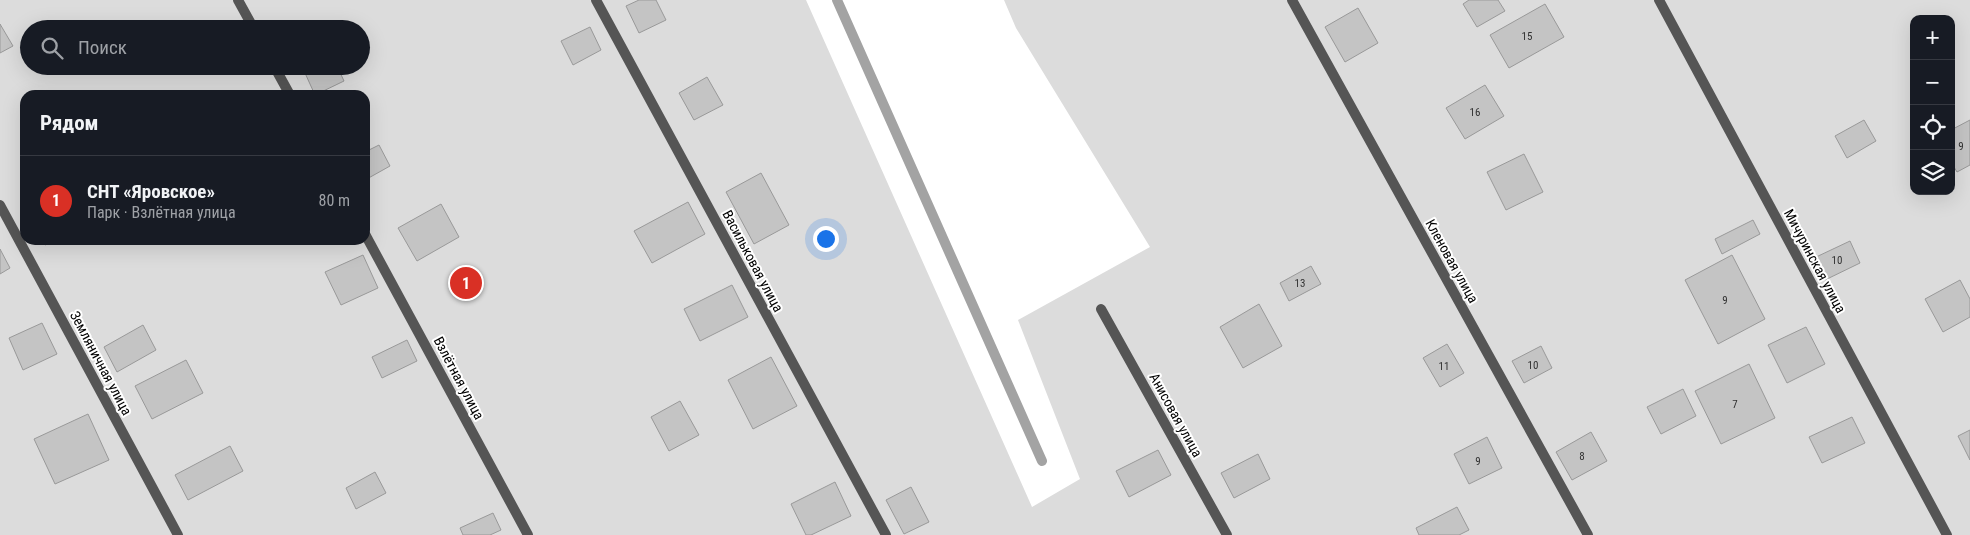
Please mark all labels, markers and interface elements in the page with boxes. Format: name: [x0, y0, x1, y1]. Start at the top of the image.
map controls: [1910, 15, 1955, 195]
button: +: [1910, 15, 1955, 60]
search box: [20, 20, 370, 75]
house number: 15: [1522, 30, 1532, 43]
icon: search: [38, 34, 66, 62]
text: Поиск: [78, 36, 127, 59]
button: −: [1910, 60, 1955, 105]
button: locate: [1910, 105, 1955, 150]
house number: 16: [1470, 106, 1480, 119]
text: Рядом: [40, 111, 99, 135]
house number: 9: [1958, 140, 1964, 153]
button: layers: [1910, 150, 1955, 195]
text: СНТ «Яровское»: [87, 180, 215, 203]
text: 1: [52, 191, 60, 210]
text: 80 m: [318, 191, 350, 210]
text: Парк · Взлётная улица: [87, 203, 236, 222]
street label: Мичуринская улица: [1781, 206, 1849, 316]
street label: Васильковая улица: [719, 207, 787, 315]
street label: Кленовая улица: [1422, 216, 1482, 306]
your location: [813, 226, 839, 252]
house number: 10: [1832, 254, 1842, 267]
pin: 1: [450, 264, 482, 302]
house number: 13: [1295, 277, 1305, 290]
house number: 9: [1722, 294, 1728, 307]
street label: Земляничная улица: [67, 308, 135, 418]
street label: Взлётная улица: [431, 334, 487, 422]
house number: 10: [1528, 359, 1538, 372]
house number: 11: [1439, 360, 1449, 373]
street label: Анисовая улица: [1146, 370, 1206, 460]
house number: 7: [1732, 398, 1738, 411]
house number: 8: [1579, 450, 1585, 463]
house number: 9: [1475, 455, 1481, 468]

